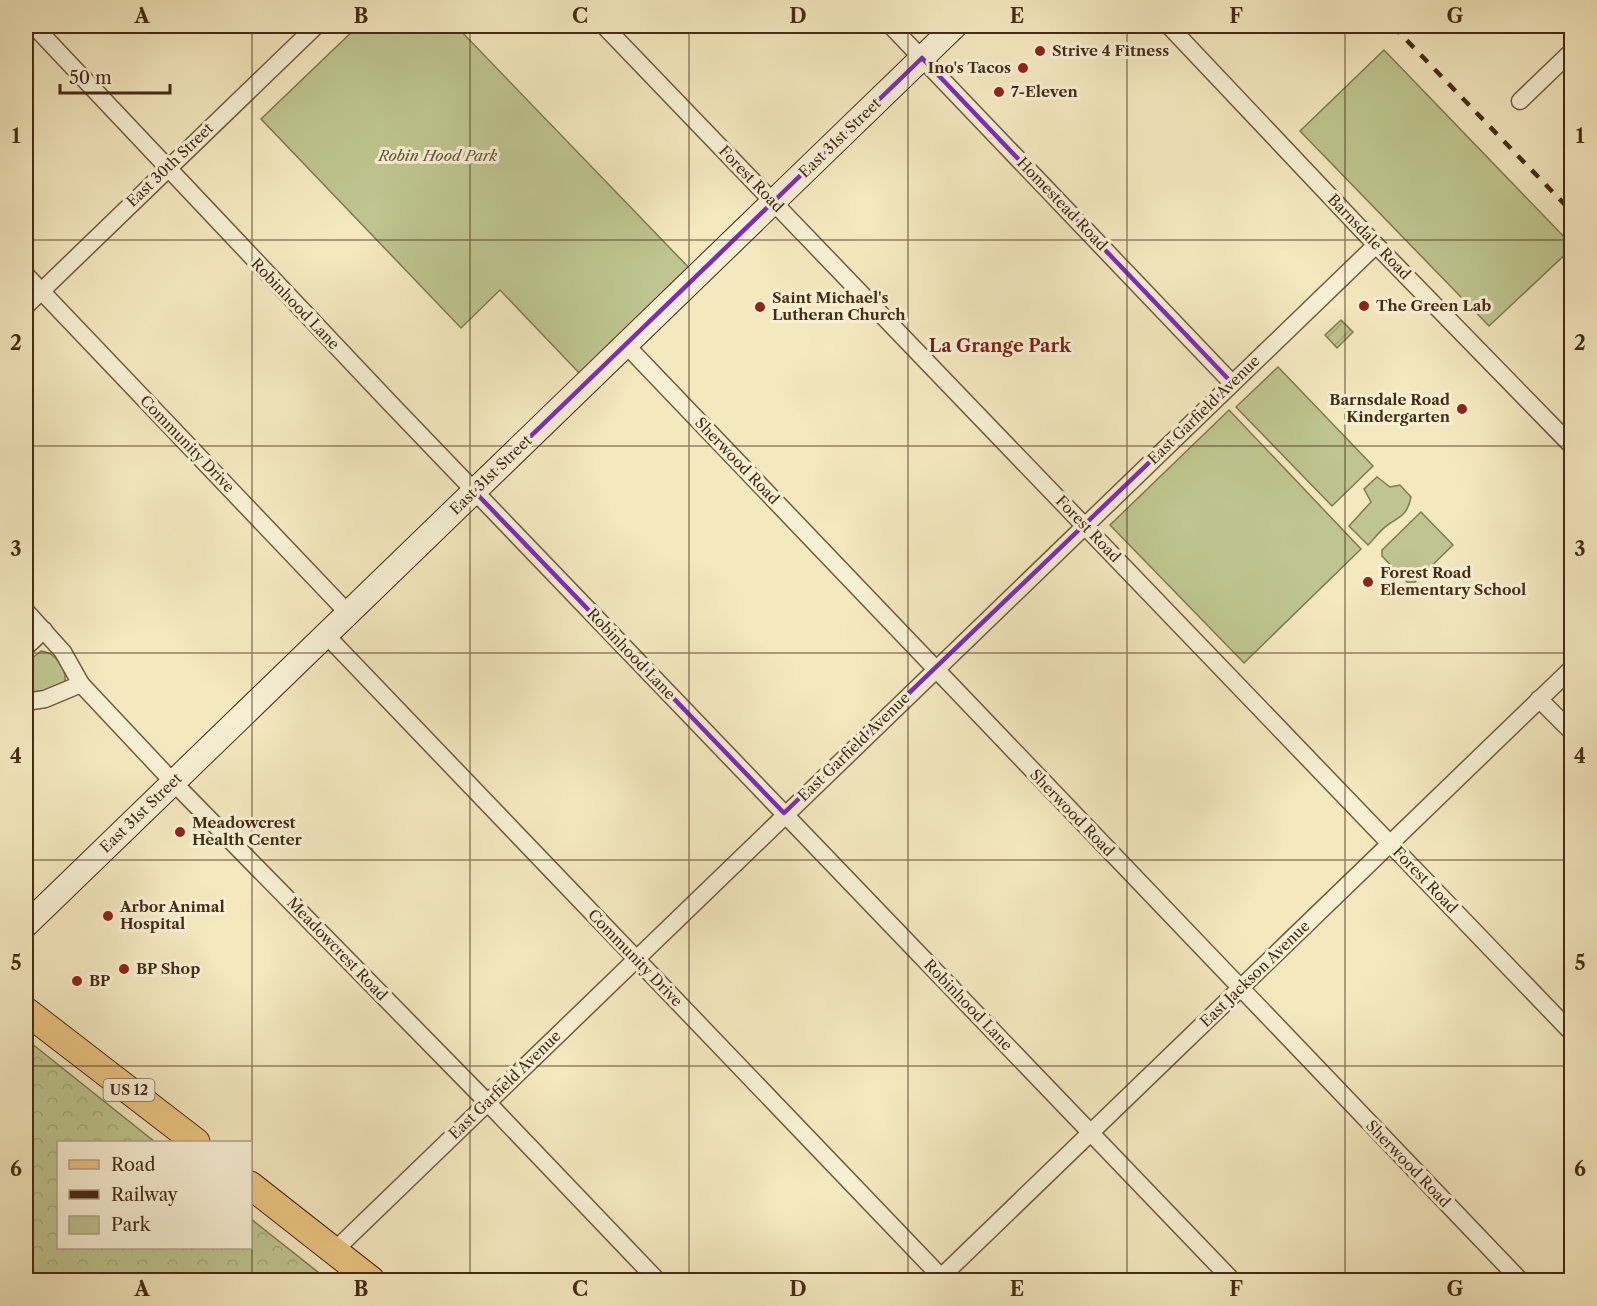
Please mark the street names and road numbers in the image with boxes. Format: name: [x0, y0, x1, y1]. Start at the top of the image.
street label: East 31st Street: [795, 93, 885, 182]
street label: East 30th Street: [122, 118, 217, 211]
street label: Forest Road: [715, 141, 788, 216]
street label: Homestead Road: [1013, 153, 1112, 254]
street label: Barnsdale Road: [1324, 190, 1415, 283]
street label: Robinhood Lane: [247, 254, 344, 353]
street label: East Garfield Avenue: [1144, 351, 1264, 468]
street label: Community Drive: [136, 391, 239, 496]
street label: Sherwood Road: [691, 413, 784, 508]
street label: East 31st Street: [446, 430, 536, 519]
street label: Forest Road: [1052, 491, 1125, 566]
street label: Robinhood Lane: [583, 604, 680, 703]
street label: East Garfield Avenue: [794, 688, 914, 805]
street label: Sherwood Road: [1026, 765, 1119, 860]
street label: East 31st Street: [96, 768, 186, 857]
street label: Forest Road: [1389, 842, 1462, 917]
street label: Meadowcrest Road: [283, 893, 392, 1004]
street label: Community Drive: [584, 905, 687, 1010]
street label: East Jackson Avenue: [1196, 916, 1314, 1031]
street label: Robinhood Lane: [920, 955, 1017, 1054]
street label: East Garfield Avenue: [445, 1026, 565, 1143]
road number: US 12: [104, 1079, 154, 1101]
street label: Sherwood Road: [1362, 1116, 1455, 1211]

